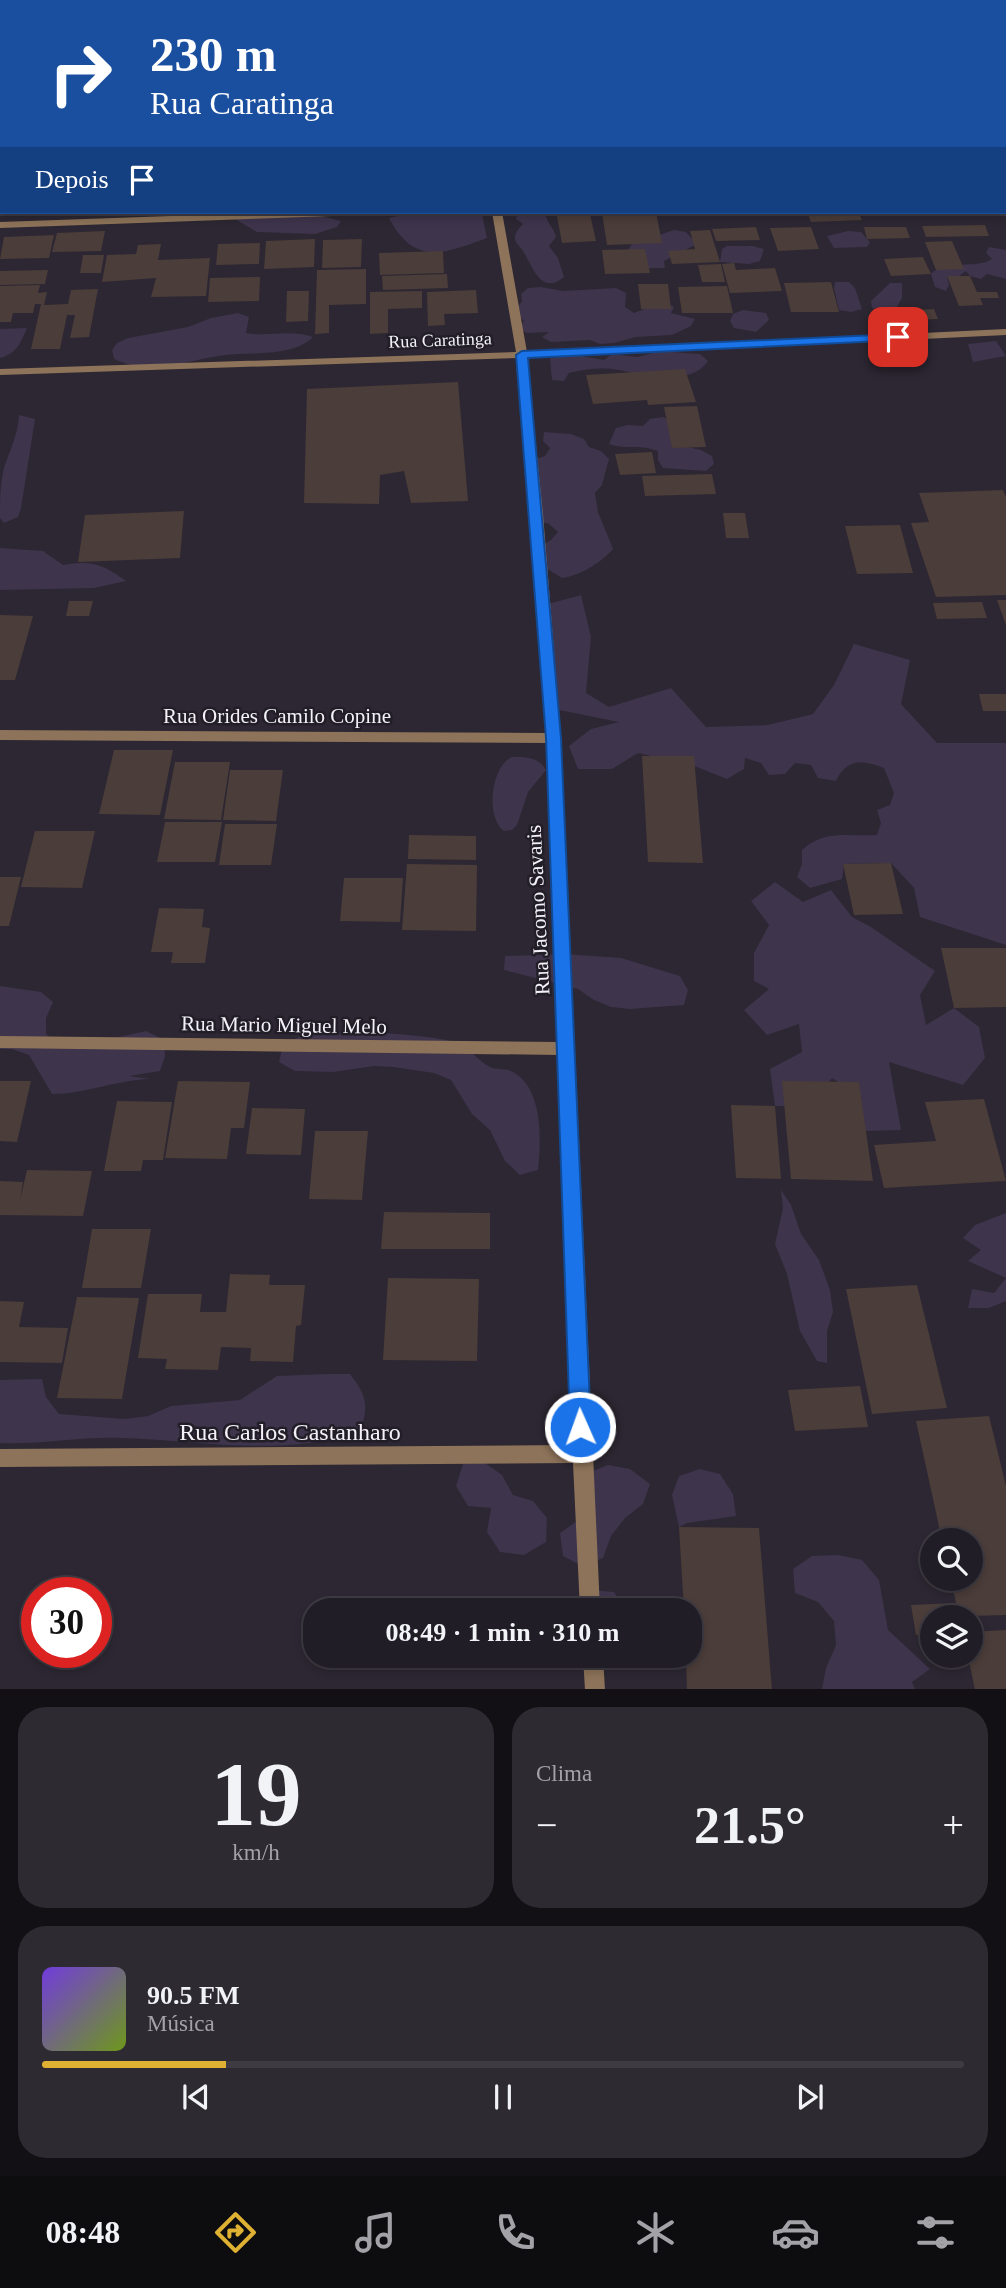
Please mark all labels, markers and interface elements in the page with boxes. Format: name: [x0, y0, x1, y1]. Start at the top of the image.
text: 230 m: [150, 27, 277, 82]
icon: right: [35, 28, 126, 119]
text: Rua Caratinga: [150, 85, 334, 121]
icon: arrive: [123, 161, 161, 199]
text: Depois: [35, 165, 109, 194]
pin: [868, 307, 928, 367]
icon: arrive: [879, 318, 917, 356]
street label: Rua Caratinga: [388, 328, 492, 352]
street label: Rua Orides Camilo Copine: [163, 704, 391, 728]
street label: Rua Jacomo Savaris: [522, 824, 554, 996]
street label: Rua Mario Miguel Melo: [181, 1011, 387, 1039]
position arrow: [543, 1390, 617, 1464]
street label: Rua Carlos Castanharo: [179, 1419, 401, 1445]
map controls: [920, 1528, 983, 1668]
button: search: [920, 1528, 983, 1591]
speed limit sign: 30: [21, 1577, 112, 1668]
button: layers: [920, 1605, 983, 1668]
text: 08:49 · 1 min · 310 m: [386, 1618, 620, 1647]
text: 19: [211, 1744, 302, 1845]
text: Clima: [536, 1761, 592, 1786]
text: 21.5°: [694, 1797, 806, 1854]
text: −: [536, 1804, 557, 1846]
text: +: [943, 1804, 964, 1846]
text: km/h: [232, 1840, 280, 1865]
text: 90.5 FM: [147, 1981, 239, 2010]
text: Música: [147, 2011, 215, 2036]
icon: previous: [177, 2078, 215, 2116]
icon: pause: [484, 2078, 522, 2116]
icon: next: [791, 2078, 829, 2116]
icon: directions: [211, 2208, 260, 2257]
icon: music: [351, 2208, 400, 2257]
icon: phone: [491, 2208, 540, 2257]
icon: climate: [631, 2208, 680, 2257]
icon: car: [771, 2208, 820, 2257]
icon: filters: [911, 2208, 960, 2257]
text: 08:48: [46, 2214, 120, 2250]

